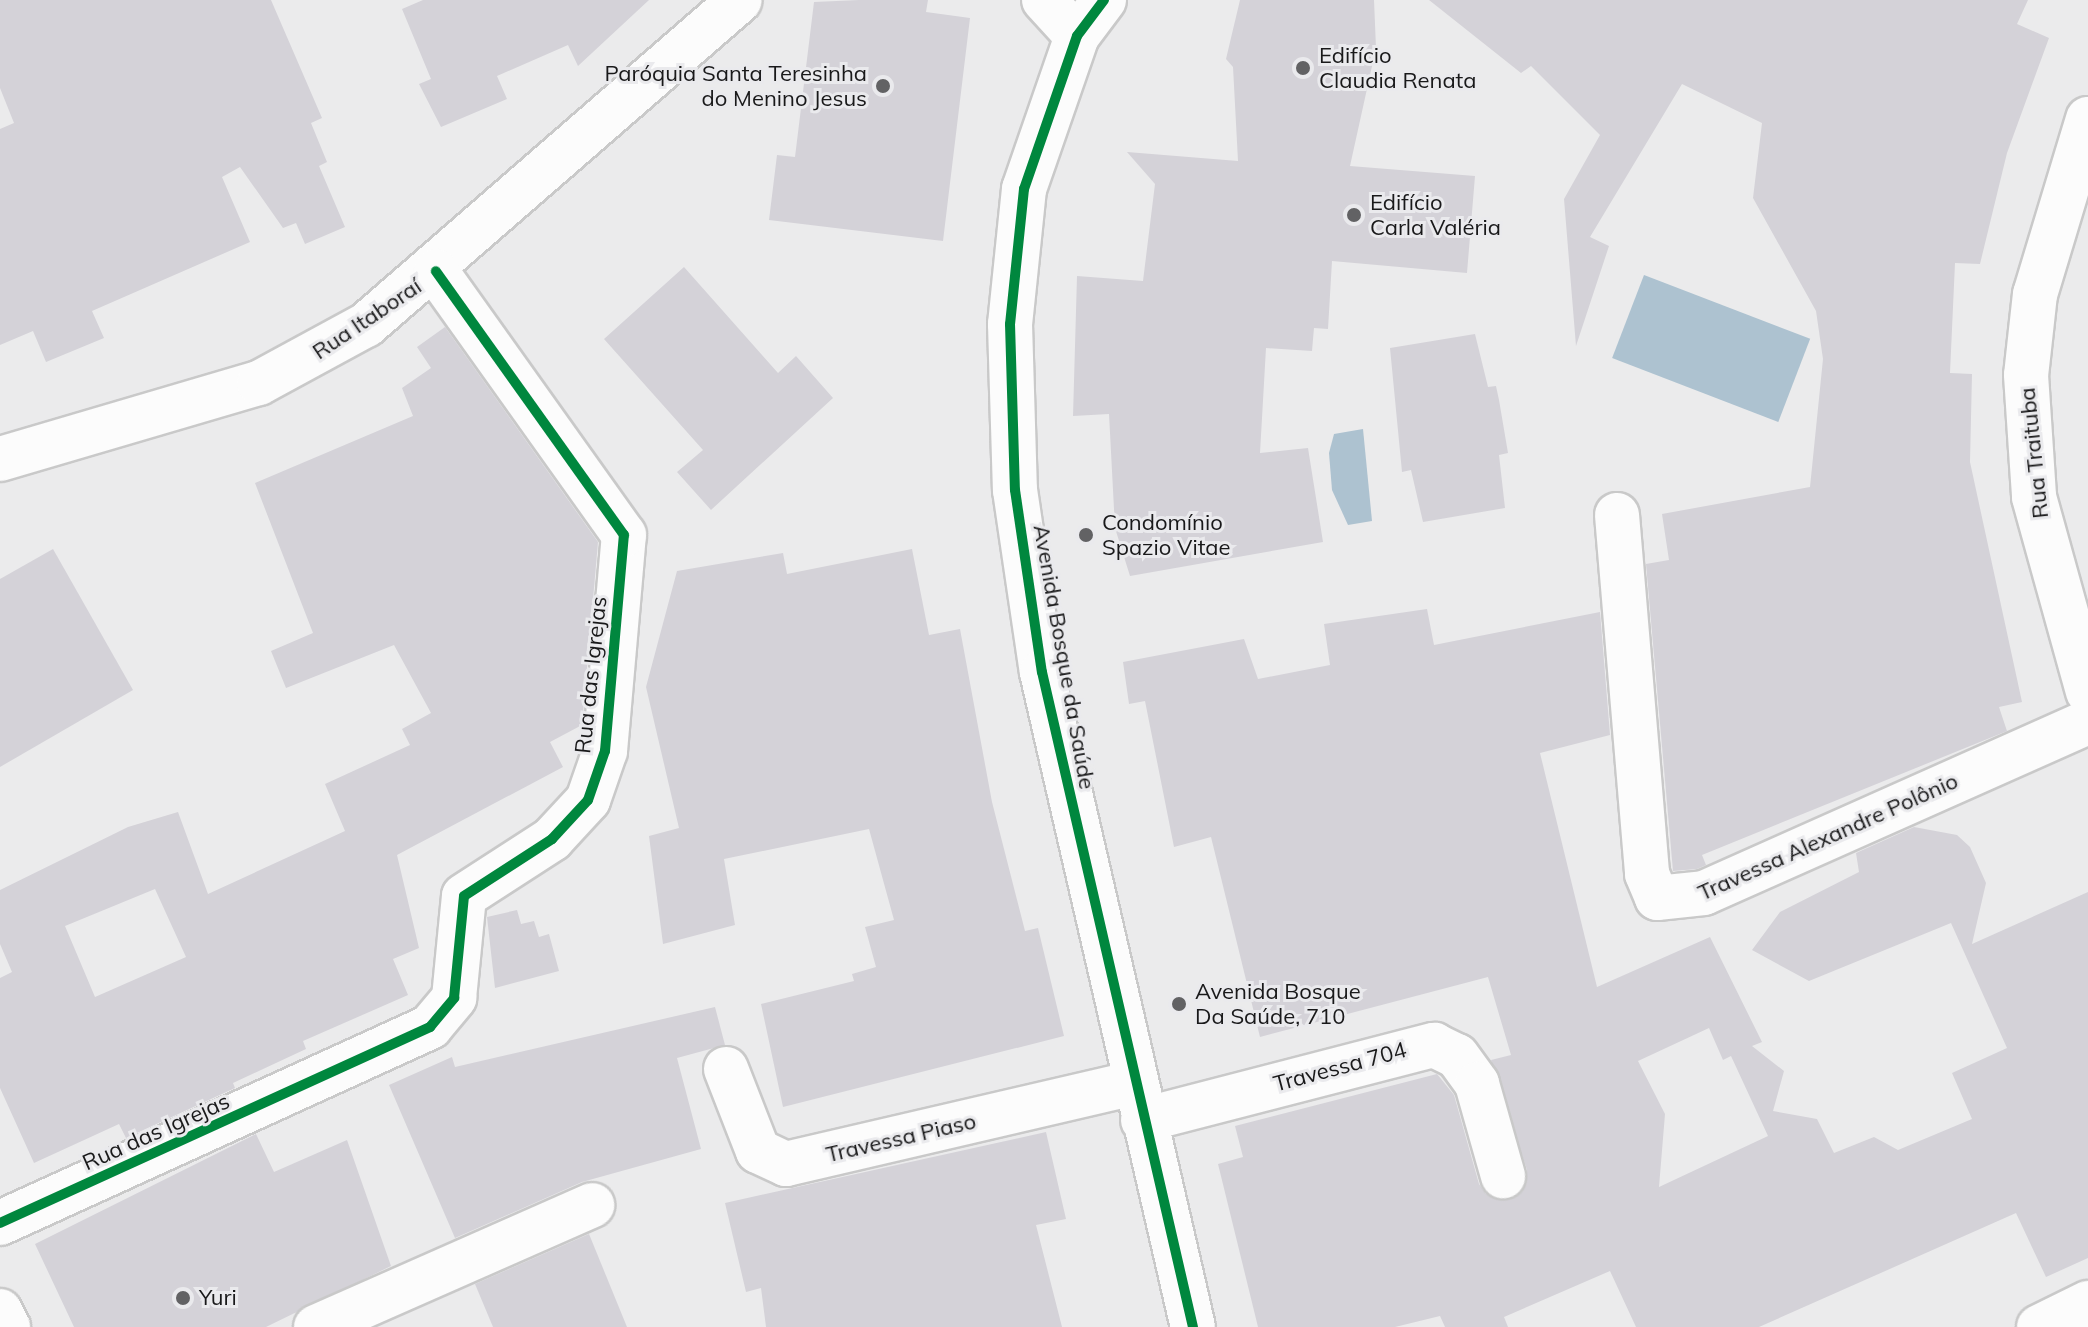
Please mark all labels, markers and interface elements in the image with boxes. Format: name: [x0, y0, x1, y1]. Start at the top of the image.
place label: Edifício Claudia Renata: [1319, 42, 1476, 94]
marker: Edifício Claudia Renata: [1294, 59, 1312, 77]
place label: Paróquia Santa Teresinha do Menino Jesus: [605, 60, 867, 112]
marker: Paróquia Santa Teresinha do Menino Jesus: [874, 77, 892, 95]
place label: Edifício Carla Valéria: [1370, 189, 1501, 240]
marker: Edifício Carla Valéria: [1345, 206, 1363, 224]
street label: Rua Itaboraí: [308, 273, 426, 365]
street label: Rua Traituba: [2014, 386, 2054, 520]
place label: Condomínio Spazio Vitae: [1102, 509, 1231, 560]
street label: Avenida Bosque da Saúde: [1028, 523, 1100, 791]
marker: Condomínio Spazio Vitae: [1077, 526, 1095, 544]
street label: Rua das Igrejas: [570, 595, 612, 755]
street label: Travessa Alexandre Polônio: [1694, 768, 1962, 906]
place label: Avenida Bosque Da Saúde, 710: [1195, 978, 1361, 1030]
marker: Avenida Bosque Da Saúde, 710: [1170, 995, 1188, 1013]
street label: Travessa 704: [1271, 1037, 1409, 1097]
street label: Rua das Igrejas: [78, 1088, 234, 1176]
street label: Travessa Piaso: [823, 1108, 979, 1168]
place label: Yuri: [199, 1285, 237, 1311]
marker: Yuri: [174, 1289, 192, 1307]

